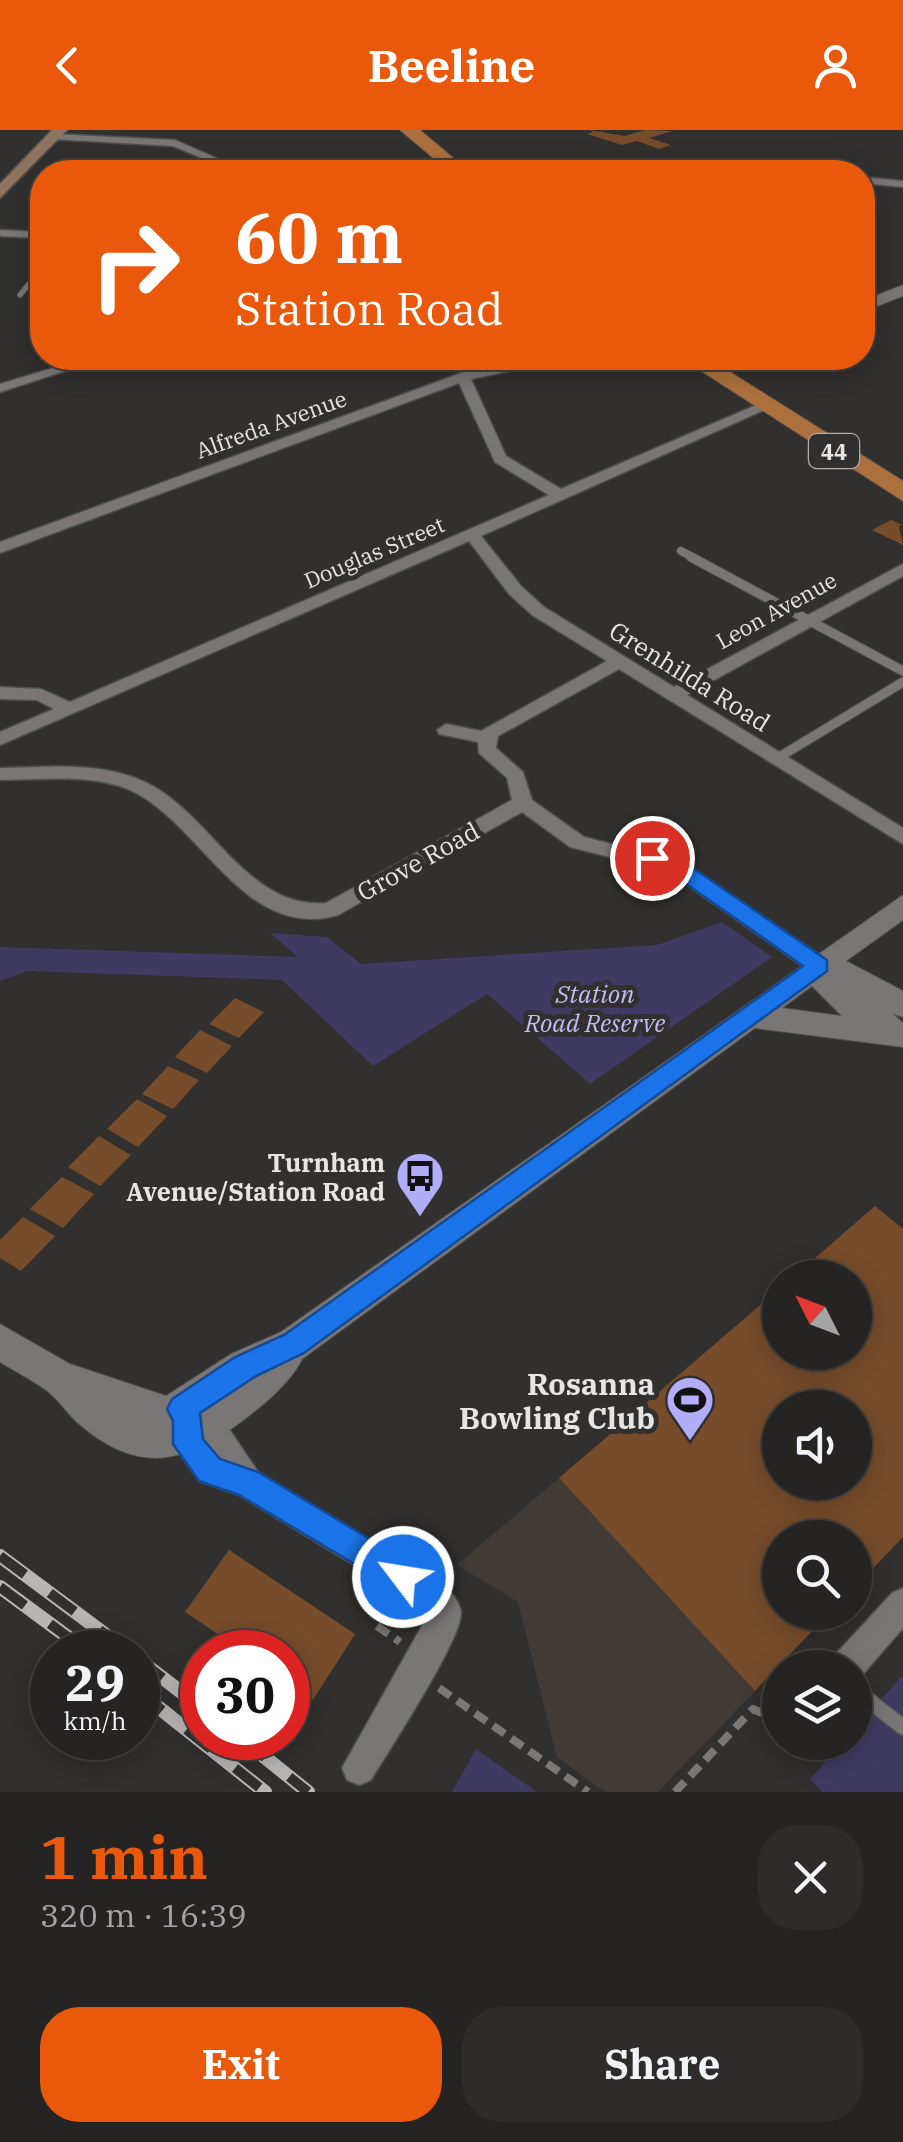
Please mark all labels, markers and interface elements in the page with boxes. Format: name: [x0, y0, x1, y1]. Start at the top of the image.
text: Beeline: [368, 36, 535, 94]
icon: back: [40, 38, 95, 93]
icon: person: [808, 38, 863, 93]
text: 60 m: [235, 191, 403, 282]
icon: right: [70, 200, 200, 330]
text: Station Road: [235, 279, 503, 337]
street label: Alfreda Avenue: [192, 383, 350, 465]
road number: 44: [809, 434, 859, 468]
street label: Douglas Street: [299, 509, 449, 595]
street label: Leon Avenue: [710, 565, 842, 655]
street label: Grenhilda Road: [603, 613, 777, 739]
street label: Grove Road: [351, 814, 485, 908]
pin: [610, 816, 695, 901]
icon: arrive: [625, 831, 680, 886]
park label: Station Road Reserve: [524, 977, 665, 1039]
place label: Turnham Avenue/Station Road: [126, 1146, 385, 1208]
bus stop icon: Turnham Avenue/Station Road: [394, 1150, 446, 1218]
north arrow: [762, 1260, 872, 1370]
map controls: [762, 1260, 872, 1760]
place label: Rosanna Bowling Club: [459, 1364, 655, 1437]
sports icon: Rosanna Bowling Club: [664, 1374, 716, 1442]
button: sound: [762, 1390, 872, 1500]
button: search: [762, 1520, 872, 1630]
position arrow: [351, 1525, 455, 1629]
speed limit sign: 30: [180, 1630, 310, 1760]
text: 29: [65, 1650, 125, 1715]
button: layers: [762, 1650, 872, 1760]
text: km/h: [63, 1704, 127, 1737]
text: 1 min: [40, 1817, 208, 1896]
button: close: [758, 1825, 863, 1930]
text: 320 m · 16:39: [40, 1894, 247, 1936]
button: Exit: [40, 2007, 442, 2122]
button: Share: [462, 2007, 863, 2122]

